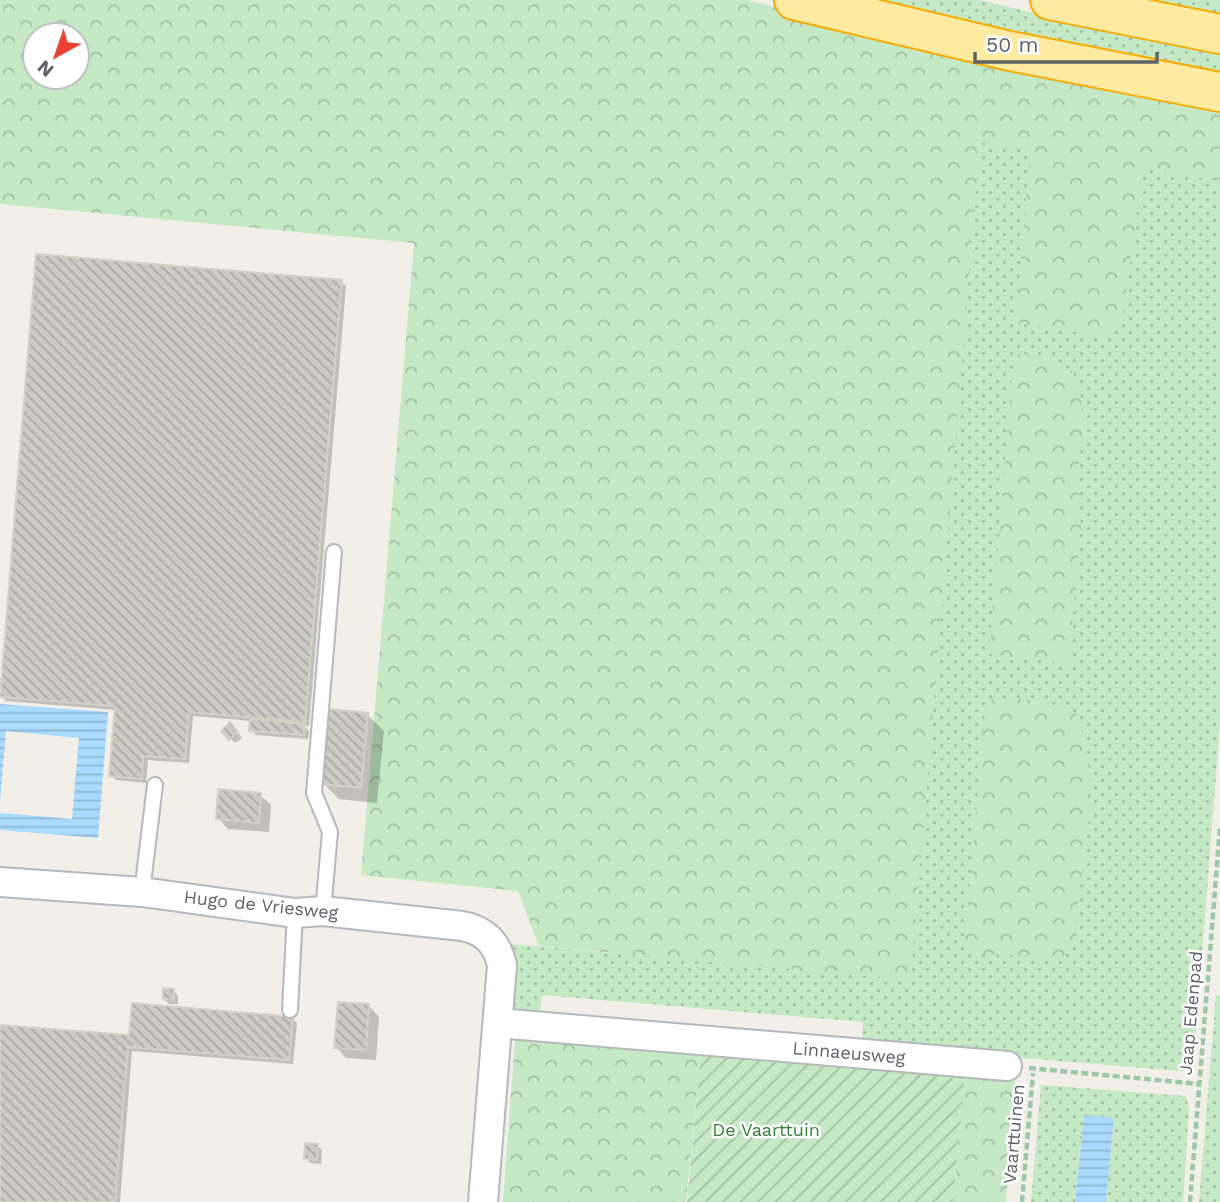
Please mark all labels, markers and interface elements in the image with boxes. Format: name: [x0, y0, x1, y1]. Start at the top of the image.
north arrow: [21, 21, 91, 91]
scale bar: [975, 21, 1157, 65]
text: 50 m: [986, 32, 1038, 57]
text: N: [33, 55, 58, 82]
street label: Hugo de Vriesweg: [183, 886, 340, 923]
street label: Jaap Edenpad: [1175, 950, 1206, 1076]
street label: Linnaeusweg: [792, 1037, 907, 1068]
street label: Vaarttuinen: [999, 1083, 1028, 1185]
park label: De Vaarttuin: [712, 1119, 820, 1140]

